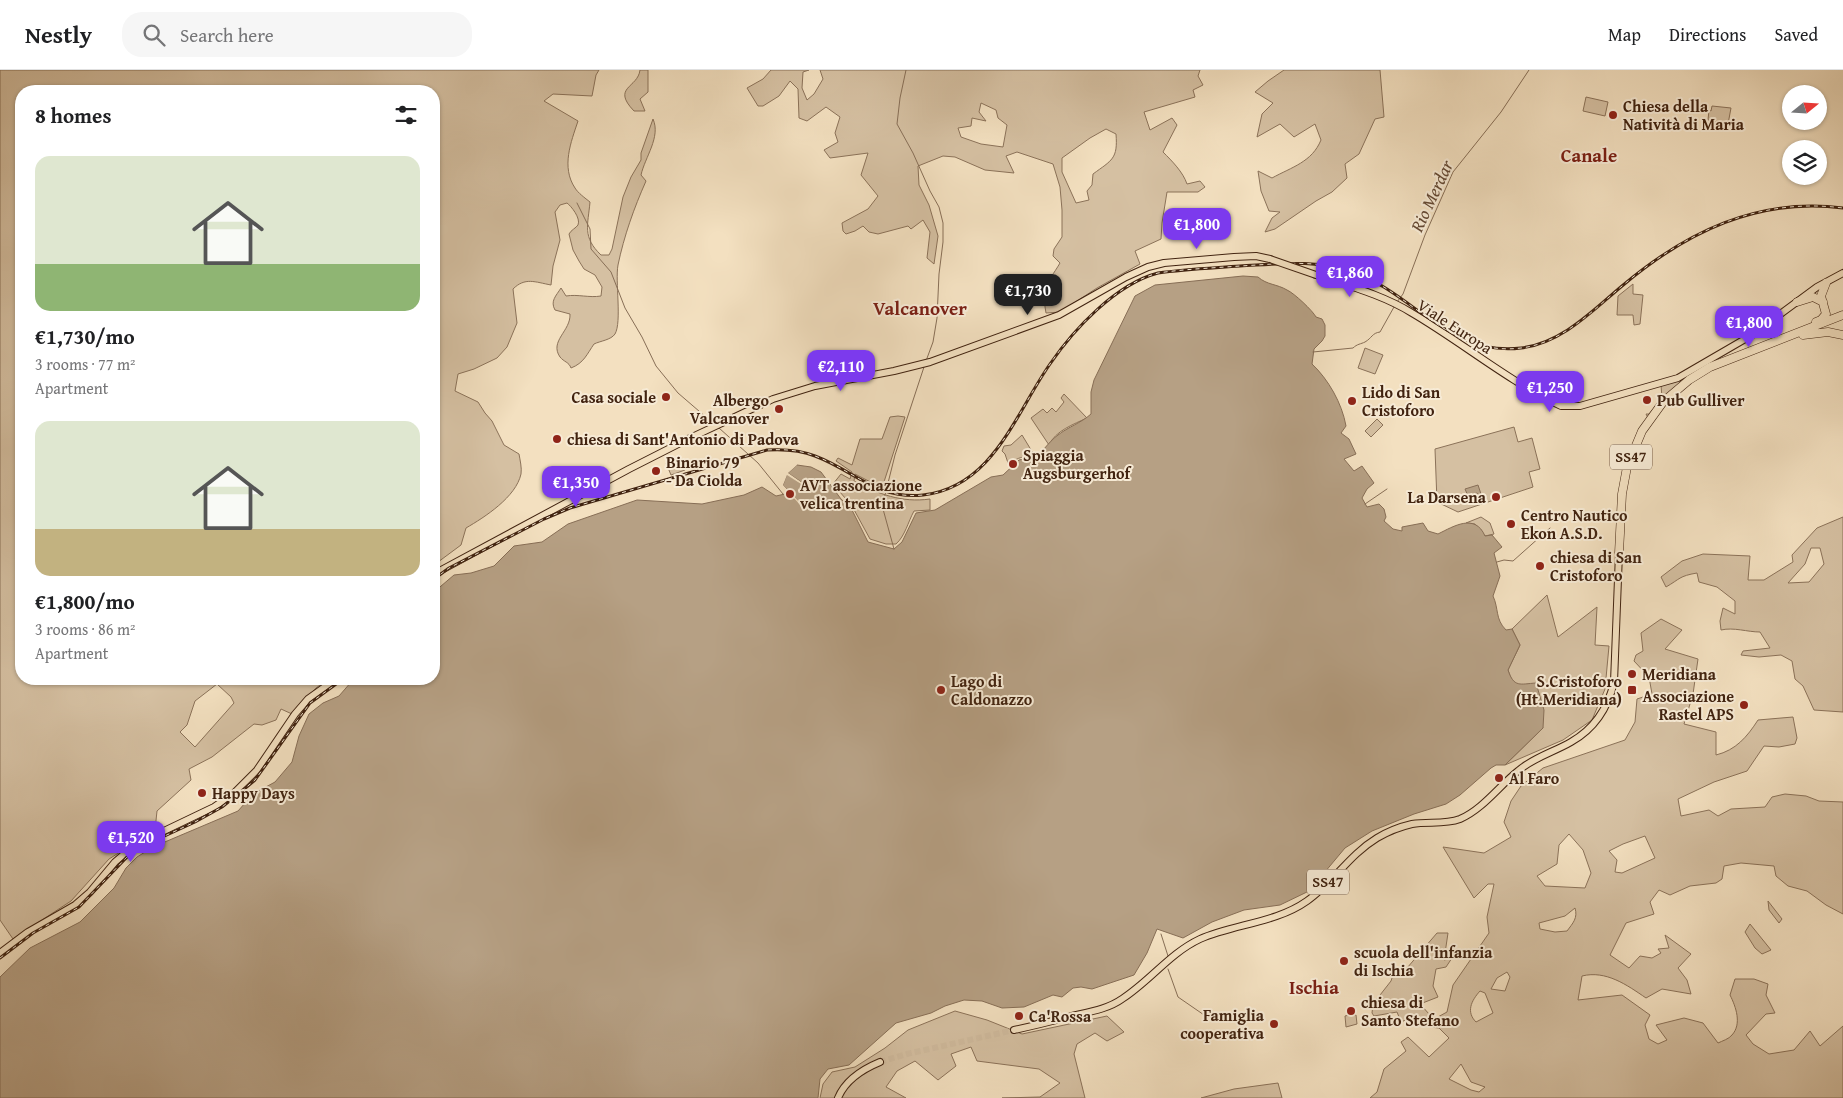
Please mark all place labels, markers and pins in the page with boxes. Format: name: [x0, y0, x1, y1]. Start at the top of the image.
place label: Chiesa della Natività di Maria: [1623, 94, 1745, 136]
marker: Chiesa della Natività di Maria: [1607, 109, 1619, 121]
pin: €1,800: [1156, 208, 1238, 250]
pin: €1,860: [1309, 256, 1391, 298]
pin: €1,730: [987, 274, 1069, 316]
pin: €1,800: [1708, 306, 1790, 348]
pin: €2,110: [800, 350, 882, 392]
pin: €1,250: [1509, 370, 1591, 413]
place label: Lido di San Cristoforo: [1362, 380, 1441, 422]
place label: Casa sociale: [571, 385, 656, 409]
place label: Albergo Valcanover: [690, 388, 770, 430]
place label: Pub Gulliver: [1657, 388, 1745, 412]
marker: Casa sociale: [660, 391, 672, 403]
marker: Pub Gulliver: [1641, 394, 1653, 406]
marker: Lido di San Cristoforo: [1346, 395, 1358, 407]
marker: Albergo Valcanover: [773, 403, 785, 415]
place label: chiesa di Sant'Antonio di Padova: [567, 427, 799, 451]
marker: chiesa di Sant'Antonio di Padova: [551, 433, 563, 445]
place label: Spiaggia Augsburgerhof: [1023, 443, 1133, 485]
place label: Binario 79 - Da Ciolda: [666, 450, 743, 492]
marker: Spiaggia Augsburgerhof: [1007, 458, 1019, 470]
marker: Binario 79 - Da Ciolda: [650, 465, 662, 477]
pin: €1,350: [535, 466, 617, 508]
place label: AVT associazione velica trentina: [800, 473, 922, 515]
place label: La Darsena: [1408, 485, 1487, 509]
marker: AVT associazione velica trentina: [784, 488, 796, 500]
marker: La Darsena: [1490, 491, 1502, 503]
place label: Centro Nautico Ekon A.S.D.: [1521, 503, 1628, 545]
marker: Centro Nautico Ekon A.S.D.: [1505, 518, 1517, 530]
place label: chiesa di San Cristoforo: [1550, 545, 1642, 587]
marker: chiesa di San Cristoforo: [1534, 560, 1546, 572]
place label: Meridiana: [1642, 662, 1717, 686]
marker: Meridiana: [1626, 668, 1638, 680]
place label: Lago di Caldonazzo: [951, 669, 1033, 711]
place label: S.Cristoforo (Ht.Meridiana): [1516, 669, 1622, 711]
marker: Lago di Caldonazzo: [935, 684, 947, 696]
marker: S.Cristoforo (Ht.Meridiana): [1626, 684, 1638, 696]
place label: Associazione Rastel APS: [1643, 684, 1734, 726]
marker: Associazione Rastel APS: [1738, 699, 1750, 711]
place label: Al Faro: [1509, 766, 1560, 790]
marker: Al Faro: [1493, 772, 1505, 784]
place label: Happy Days: [212, 781, 295, 805]
marker: Happy Days: [196, 787, 208, 799]
pin: €1,520: [90, 820, 172, 863]
place label: scuola dell'infanzia di Ischia: [1354, 940, 1493, 982]
marker: scuola dell'infanzia di Ischia: [1338, 955, 1350, 967]
place label: chiesa di Santo Stefano: [1361, 990, 1460, 1032]
place label: Famiglia cooperativa: [1180, 1003, 1265, 1045]
place label: Ca'Rossa: [1029, 1004, 1092, 1028]
marker: chiesa di Santo Stefano: [1345, 1005, 1357, 1017]
marker: Ca'Rossa: [1013, 1010, 1025, 1022]
marker: Famiglia cooperativa: [1268, 1018, 1280, 1030]

